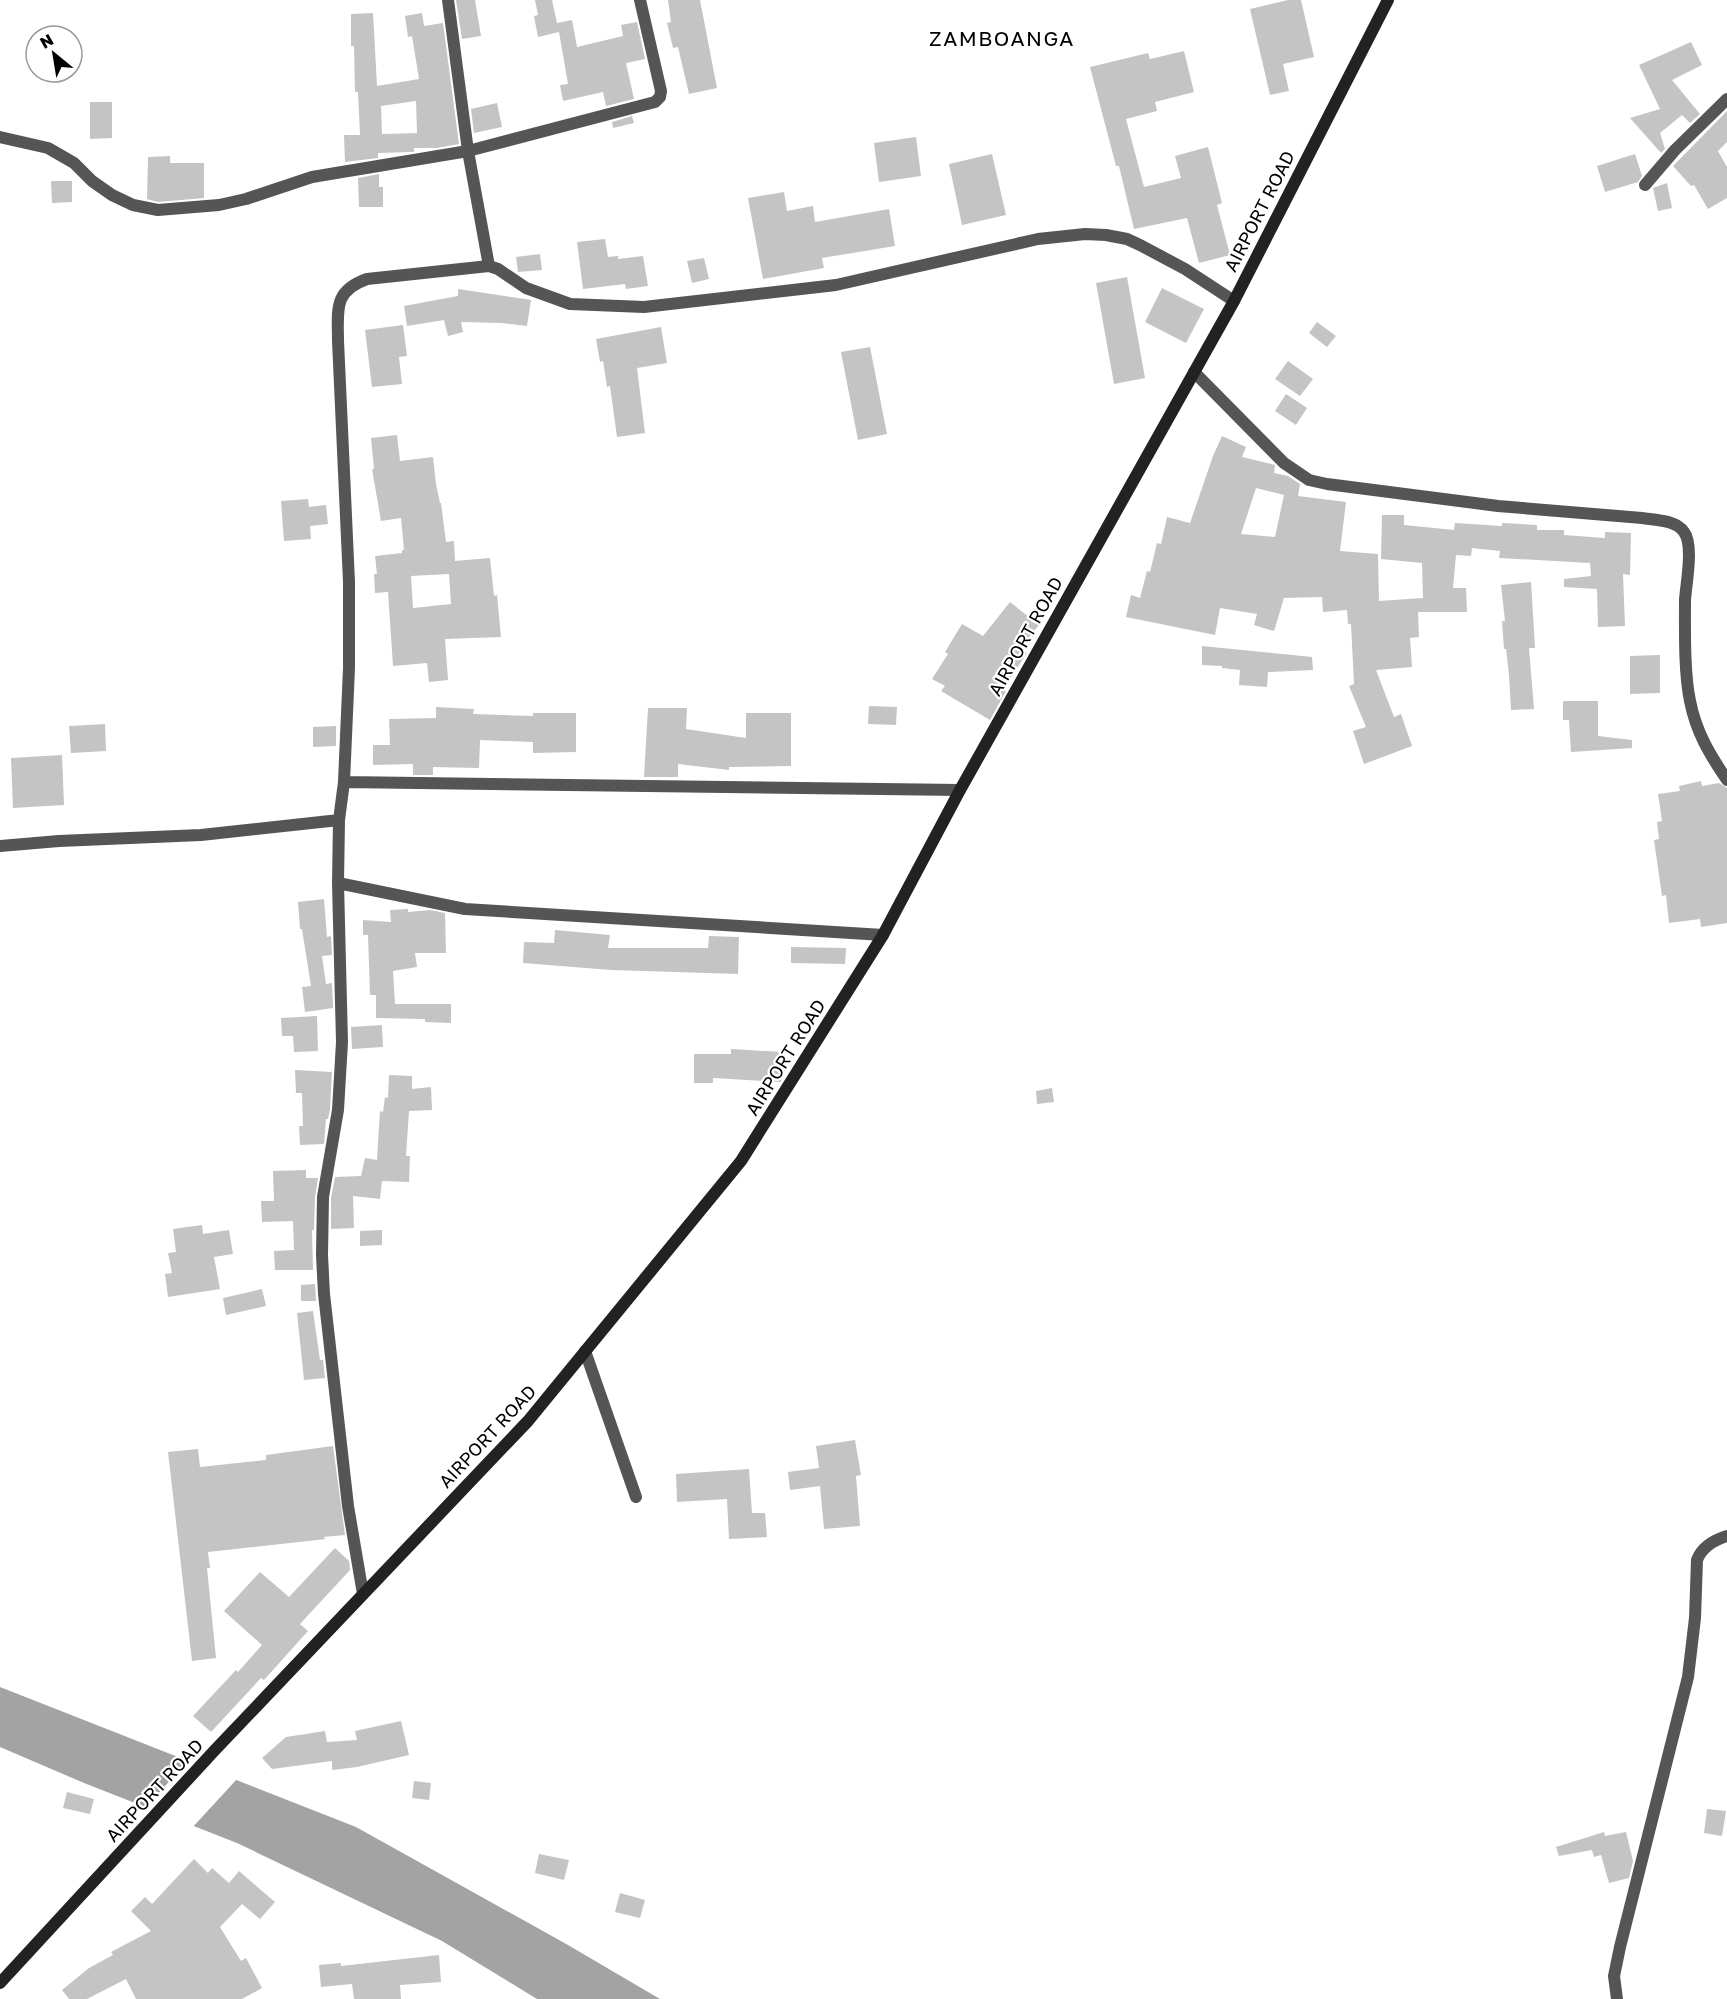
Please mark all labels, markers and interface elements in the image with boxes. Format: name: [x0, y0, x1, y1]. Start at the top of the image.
north arrow: [24, 24, 84, 84]
district label: ZAMBOANGA: [929, 25, 1075, 51]
text: N: [36, 29, 57, 53]
street label: AIRPORT ROAD: [1219, 147, 1299, 275]
street label: AIRPORT ROAD: [983, 573, 1067, 699]
street label: AIRPORT ROAD: [741, 995, 829, 1119]
street label: AIRPORT ROAD: [434, 1380, 540, 1492]
street label: AIRPORT ROAD: [101, 1734, 207, 1846]

